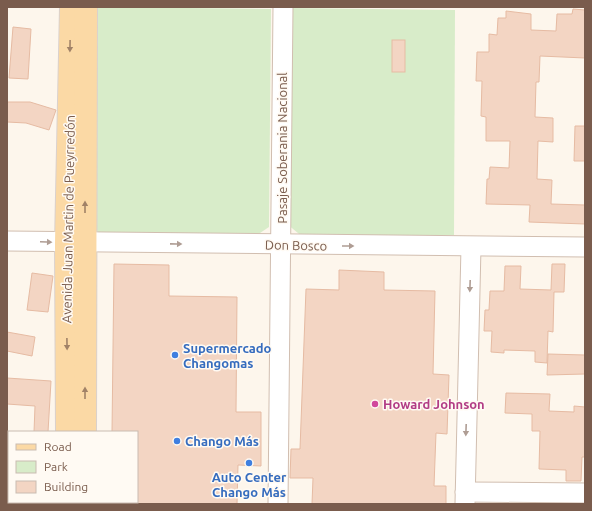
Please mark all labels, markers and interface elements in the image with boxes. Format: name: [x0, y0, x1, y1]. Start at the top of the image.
one-way arrow: [67, 40, 73, 53]
street label: Pasaje Soberania Nacional: [275, 72, 289, 224]
street label: Avenida Juan Martin de Pueyrredón: [59, 115, 77, 323]
one-way arrow: [82, 200, 88, 213]
street label: Don Bosco: [265, 237, 327, 253]
one-way arrow: [40, 239, 53, 245]
one-way arrow: [170, 241, 183, 247]
one-way arrow: [342, 243, 355, 249]
one-way arrow: [467, 280, 473, 293]
one-way arrow: [64, 338, 70, 351]
place label: Supermercado Changomas: [183, 341, 272, 370]
marker: Supermercado Changomas: [170, 350, 180, 360]
one-way arrow: [82, 386, 88, 399]
place label: Howard Johnson: [383, 397, 485, 411]
marker: Howard Johnson: [370, 399, 380, 409]
one-way arrow: [463, 424, 470, 436]
legend: [8, 431, 138, 503]
place label: Chango Más: [185, 434, 259, 448]
marker: Chango Más: [172, 436, 182, 446]
text: Road: [44, 440, 72, 453]
marker: Auto Center Chango Más: [244, 458, 254, 468]
text: Park: [44, 460, 68, 473]
place label: Auto Center Chango Más: [212, 470, 287, 499]
text: Building: [44, 480, 88, 493]

